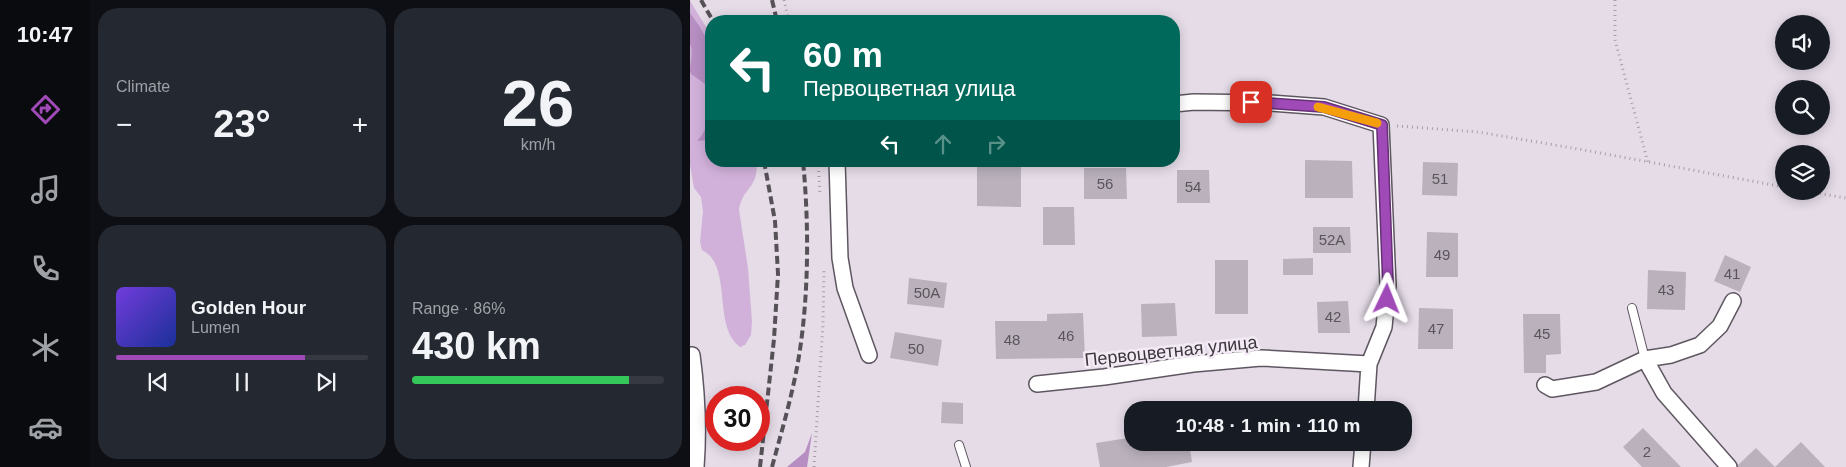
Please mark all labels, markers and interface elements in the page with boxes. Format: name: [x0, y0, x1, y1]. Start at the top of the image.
map controls: [1775, 15, 1830, 200]
button: sound: [1775, 15, 1830, 70]
text: 10:47: [17, 22, 73, 47]
icon: left: [720, 35, 785, 100]
text: 60 m: [803, 35, 883, 74]
text: 26: [502, 67, 574, 140]
text: Первоцветная улица: [803, 76, 1015, 101]
text: Climate: [116, 78, 170, 95]
button: search: [1775, 80, 1830, 135]
pin: [1230, 81, 1272, 123]
icon: arrive: [1237, 88, 1265, 116]
icon: directions: [28, 92, 63, 127]
text: 23°: [213, 103, 271, 145]
text: −: [116, 109, 132, 140]
text: +: [352, 109, 368, 140]
icon: left: [876, 130, 904, 158]
icon: ahead: [929, 130, 957, 158]
icon: right: [982, 130, 1010, 158]
text: km/h: [521, 136, 555, 153]
button: layers: [1775, 145, 1830, 200]
house number: 51: [1432, 170, 1448, 187]
icon: music: [28, 172, 63, 207]
house number: 56: [1097, 175, 1113, 192]
house number: 54: [1185, 178, 1201, 195]
house number: 52А: [1319, 231, 1345, 248]
house number: 49: [1434, 246, 1450, 263]
icon: phone: [28, 251, 63, 286]
house number: 41: [1724, 265, 1740, 282]
position arrow: [1360, 272, 1412, 324]
house number: 43: [1658, 281, 1674, 298]
house number: 50А: [914, 284, 940, 301]
text: Golden Hour: [191, 297, 306, 318]
text: Range · 86%: [412, 300, 505, 317]
house number: 42: [1325, 308, 1341, 325]
text: Lumen: [191, 319, 240, 336]
house number: 47: [1428, 320, 1444, 337]
text: 430 km: [412, 325, 541, 367]
house number: 45: [1534, 325, 1550, 342]
house number: 46: [1058, 327, 1074, 344]
icon: climate: [28, 330, 63, 365]
house number: 48: [1004, 331, 1020, 348]
street label: Первоцветная улица: [1084, 332, 1259, 370]
house number: 50: [908, 340, 924, 357]
icon: previous: [144, 368, 172, 396]
icon: pause: [228, 368, 256, 396]
icon: next: [312, 368, 340, 396]
speed limit sign: 30: [705, 386, 770, 451]
icon: car: [28, 410, 63, 445]
text: 10:48 · 1 min · 110 m: [1176, 415, 1360, 436]
house number: 2: [1643, 443, 1651, 460]

